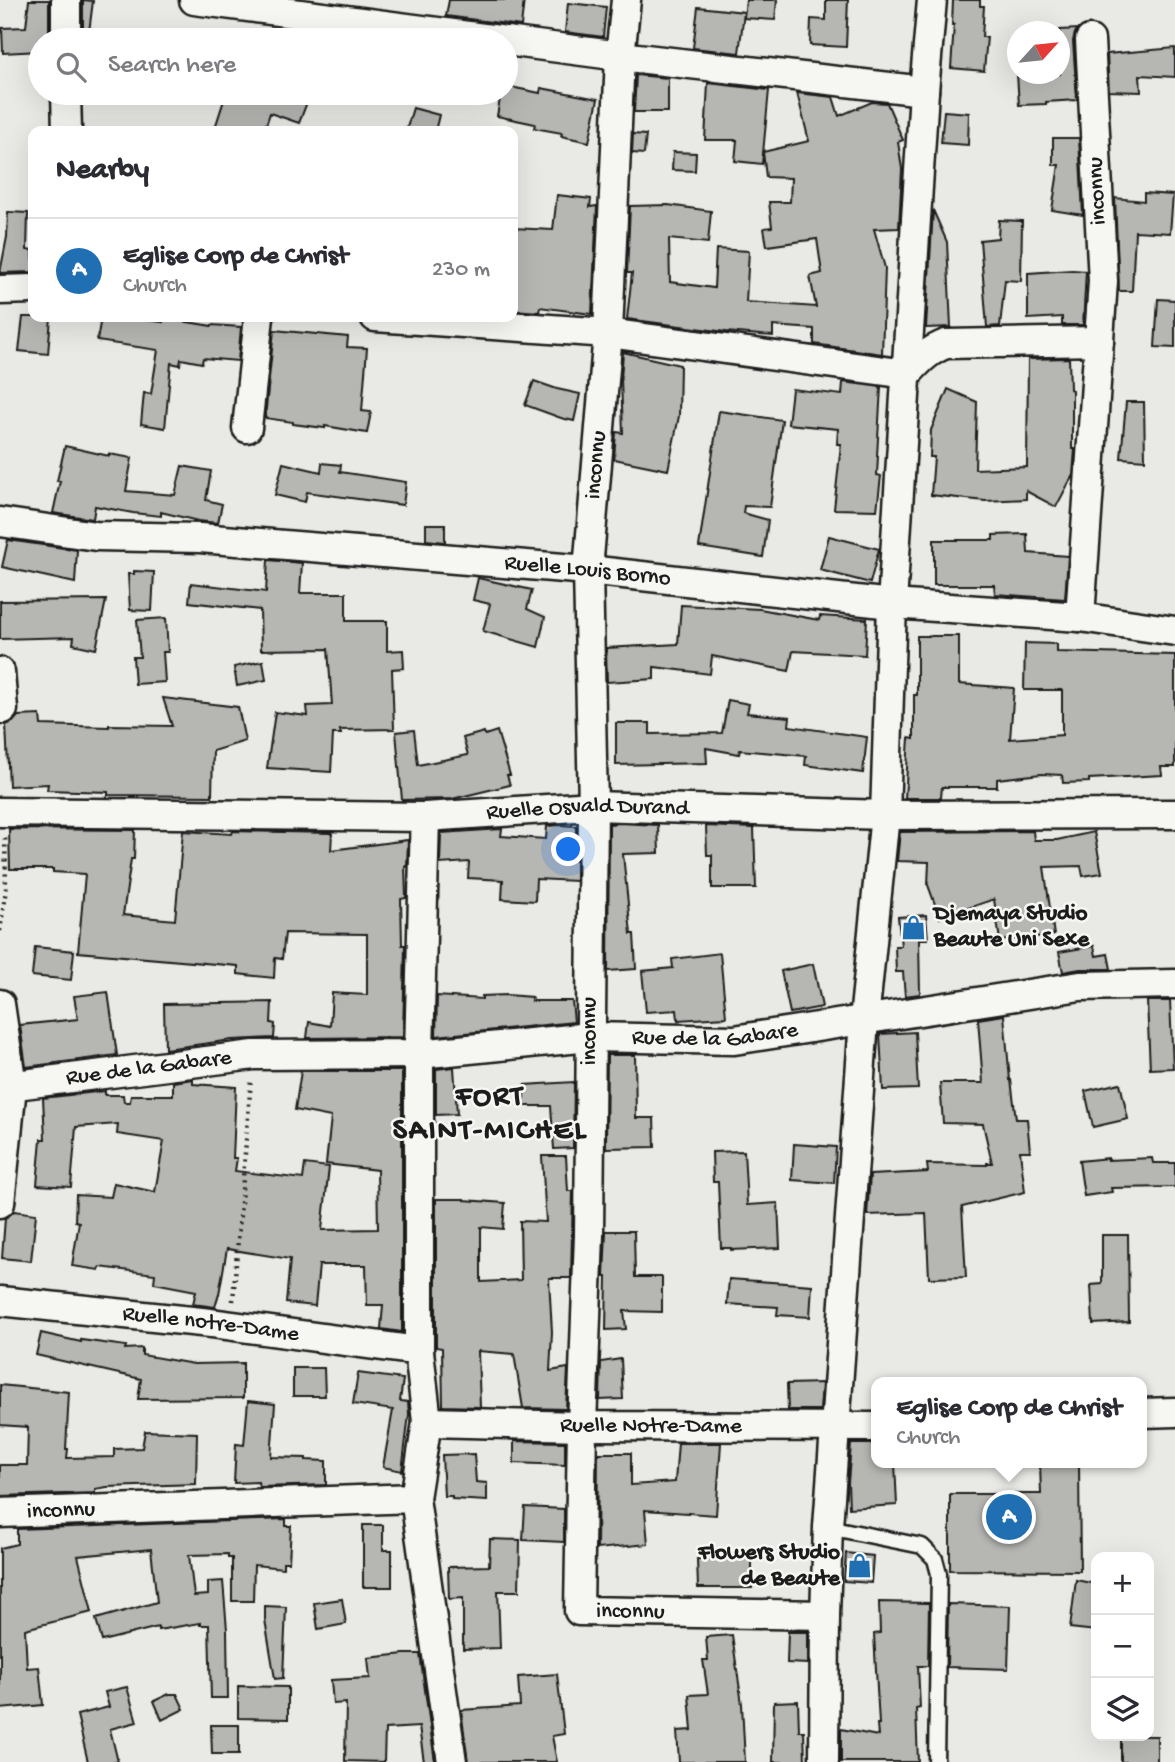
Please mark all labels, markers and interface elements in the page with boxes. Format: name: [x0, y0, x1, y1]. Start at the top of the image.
north arrow: [1007, 21, 1070, 84]
search box: [28, 28, 518, 105]
icon: search: [52, 48, 90, 86]
text: Search here: [108, 51, 236, 82]
text: Nearby: [56, 154, 149, 189]
street label: inconnu: [1083, 156, 1113, 226]
text: Eglise Corp de Christ: [123, 242, 348, 273]
text: A: [72, 257, 86, 284]
text: 230 m: [432, 257, 490, 284]
text: Church: [123, 273, 187, 300]
street label: inconnu: [581, 430, 613, 500]
street label: Ruelle Louis Borno: [503, 550, 672, 593]
street label: Ruelle Osvald Durand: [486, 792, 691, 826]
your location: [551, 832, 585, 866]
place label: Djemaya Studio Beaute Uni Sexe: [932, 901, 1090, 954]
shop icon: Djemaya Studio Beaute Uni Sexe: [900, 913, 928, 941]
street label: inconnu: [577, 997, 604, 1065]
street label: Rue de la Gabare: [632, 1017, 801, 1054]
street label: Rue de la Gabare: [65, 1044, 234, 1092]
district label: FORT SAINT-MICHEL: [393, 1081, 587, 1150]
street label: Ruelle notre-Dame: [121, 1300, 302, 1348]
popup: [871, 1377, 1147, 1468]
text: Eglise Corp de Christ: [896, 1394, 1122, 1425]
street label: Ruelle Notre-Dame: [560, 1412, 743, 1440]
text: Church: [896, 1425, 960, 1452]
pin: A: [986, 1491, 1032, 1543]
street label: inconnu: [26, 1496, 96, 1526]
place label: Flowers Studio de Beaute: [697, 1540, 841, 1593]
shop icon: Flowers Studio de Beaute: [846, 1552, 874, 1580]
map controls: [1091, 1552, 1154, 1741]
button: +: [1091, 1552, 1154, 1615]
street label: inconnu: [596, 1598, 665, 1626]
button: −: [1091, 1615, 1154, 1678]
button: layers: [1091, 1678, 1154, 1741]

